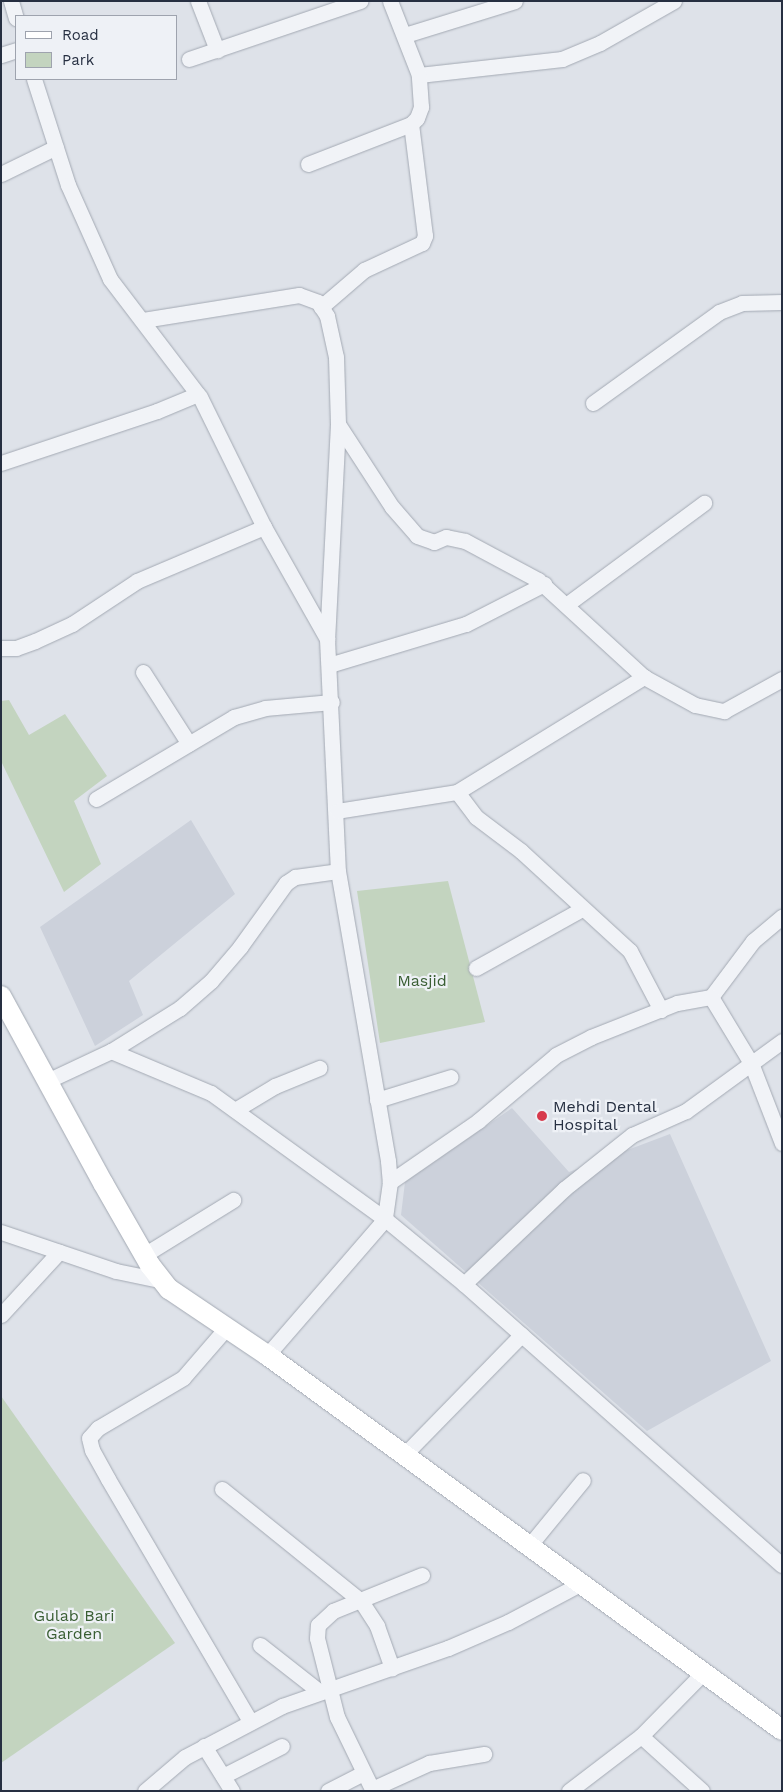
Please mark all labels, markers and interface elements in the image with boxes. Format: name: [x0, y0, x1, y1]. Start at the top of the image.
legend: [15, 15, 178, 80]
text: Road: [62, 26, 99, 44]
text: Park: [62, 51, 94, 69]
park label: Masjid: [397, 971, 447, 991]
place label: Mehdi Dental Hospital: [553, 1097, 657, 1135]
marker: Mehdi Dental Hospital: [535, 1109, 549, 1123]
park label: Gulab Bari Garden: [33, 1606, 115, 1644]

